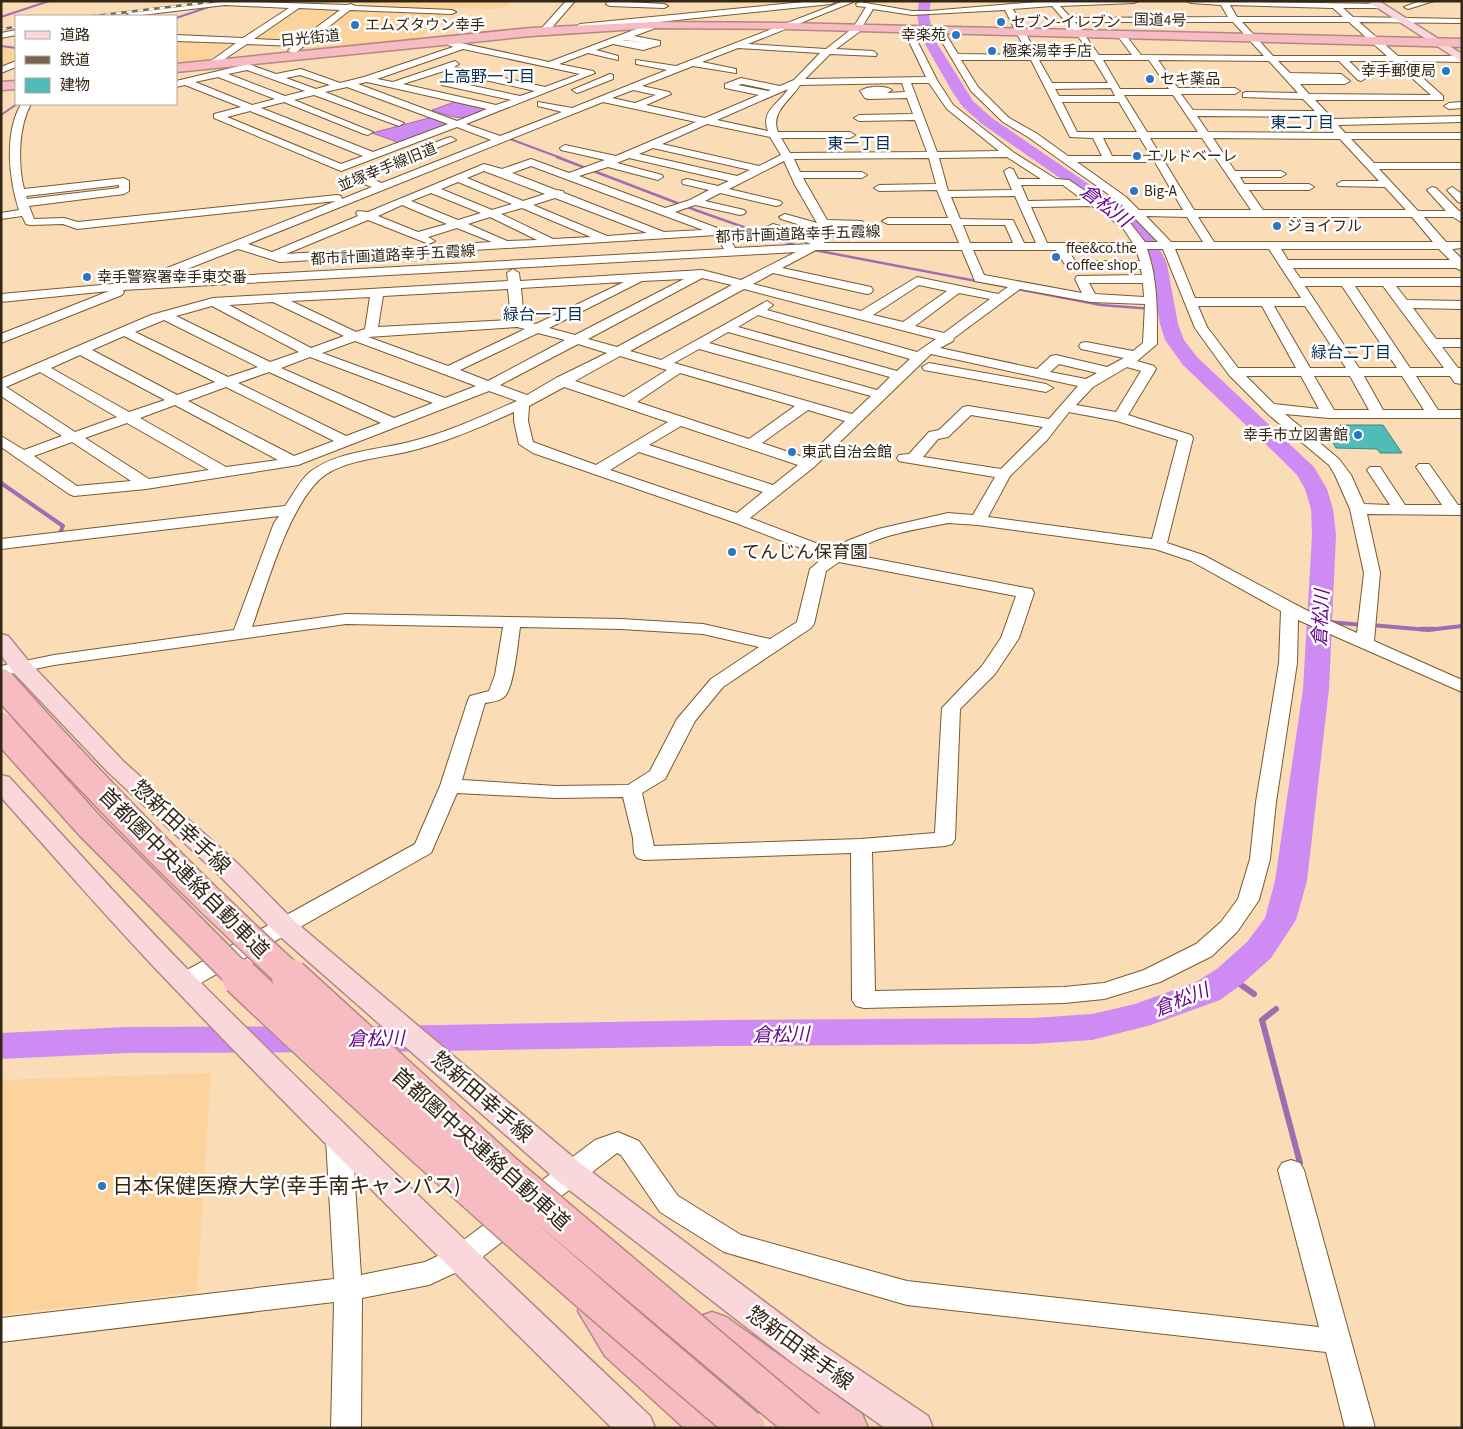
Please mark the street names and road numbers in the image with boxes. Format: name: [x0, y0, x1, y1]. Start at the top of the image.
street label: 国道4号: [1134, 10, 1186, 31]
street label: 日光街道: [279, 25, 341, 52]
street label: 並塚幸手線旧道: [335, 138, 440, 197]
street label: 都市計画道路幸手五霞線: [715, 221, 881, 248]
street label: 都市計画道路幸手五霞線: [310, 241, 476, 270]
street label: 惣新田幸手線: [125, 773, 237, 881]
street label: 首都圏中央連絡自動車道: [92, 781, 276, 965]
street label: 惣新田幸手線: [425, 1044, 539, 1150]
street label: 首都圏中央連絡自動車道: [385, 1061, 577, 1237]
street label: 惣新田幸手線: [740, 1299, 860, 1397]

